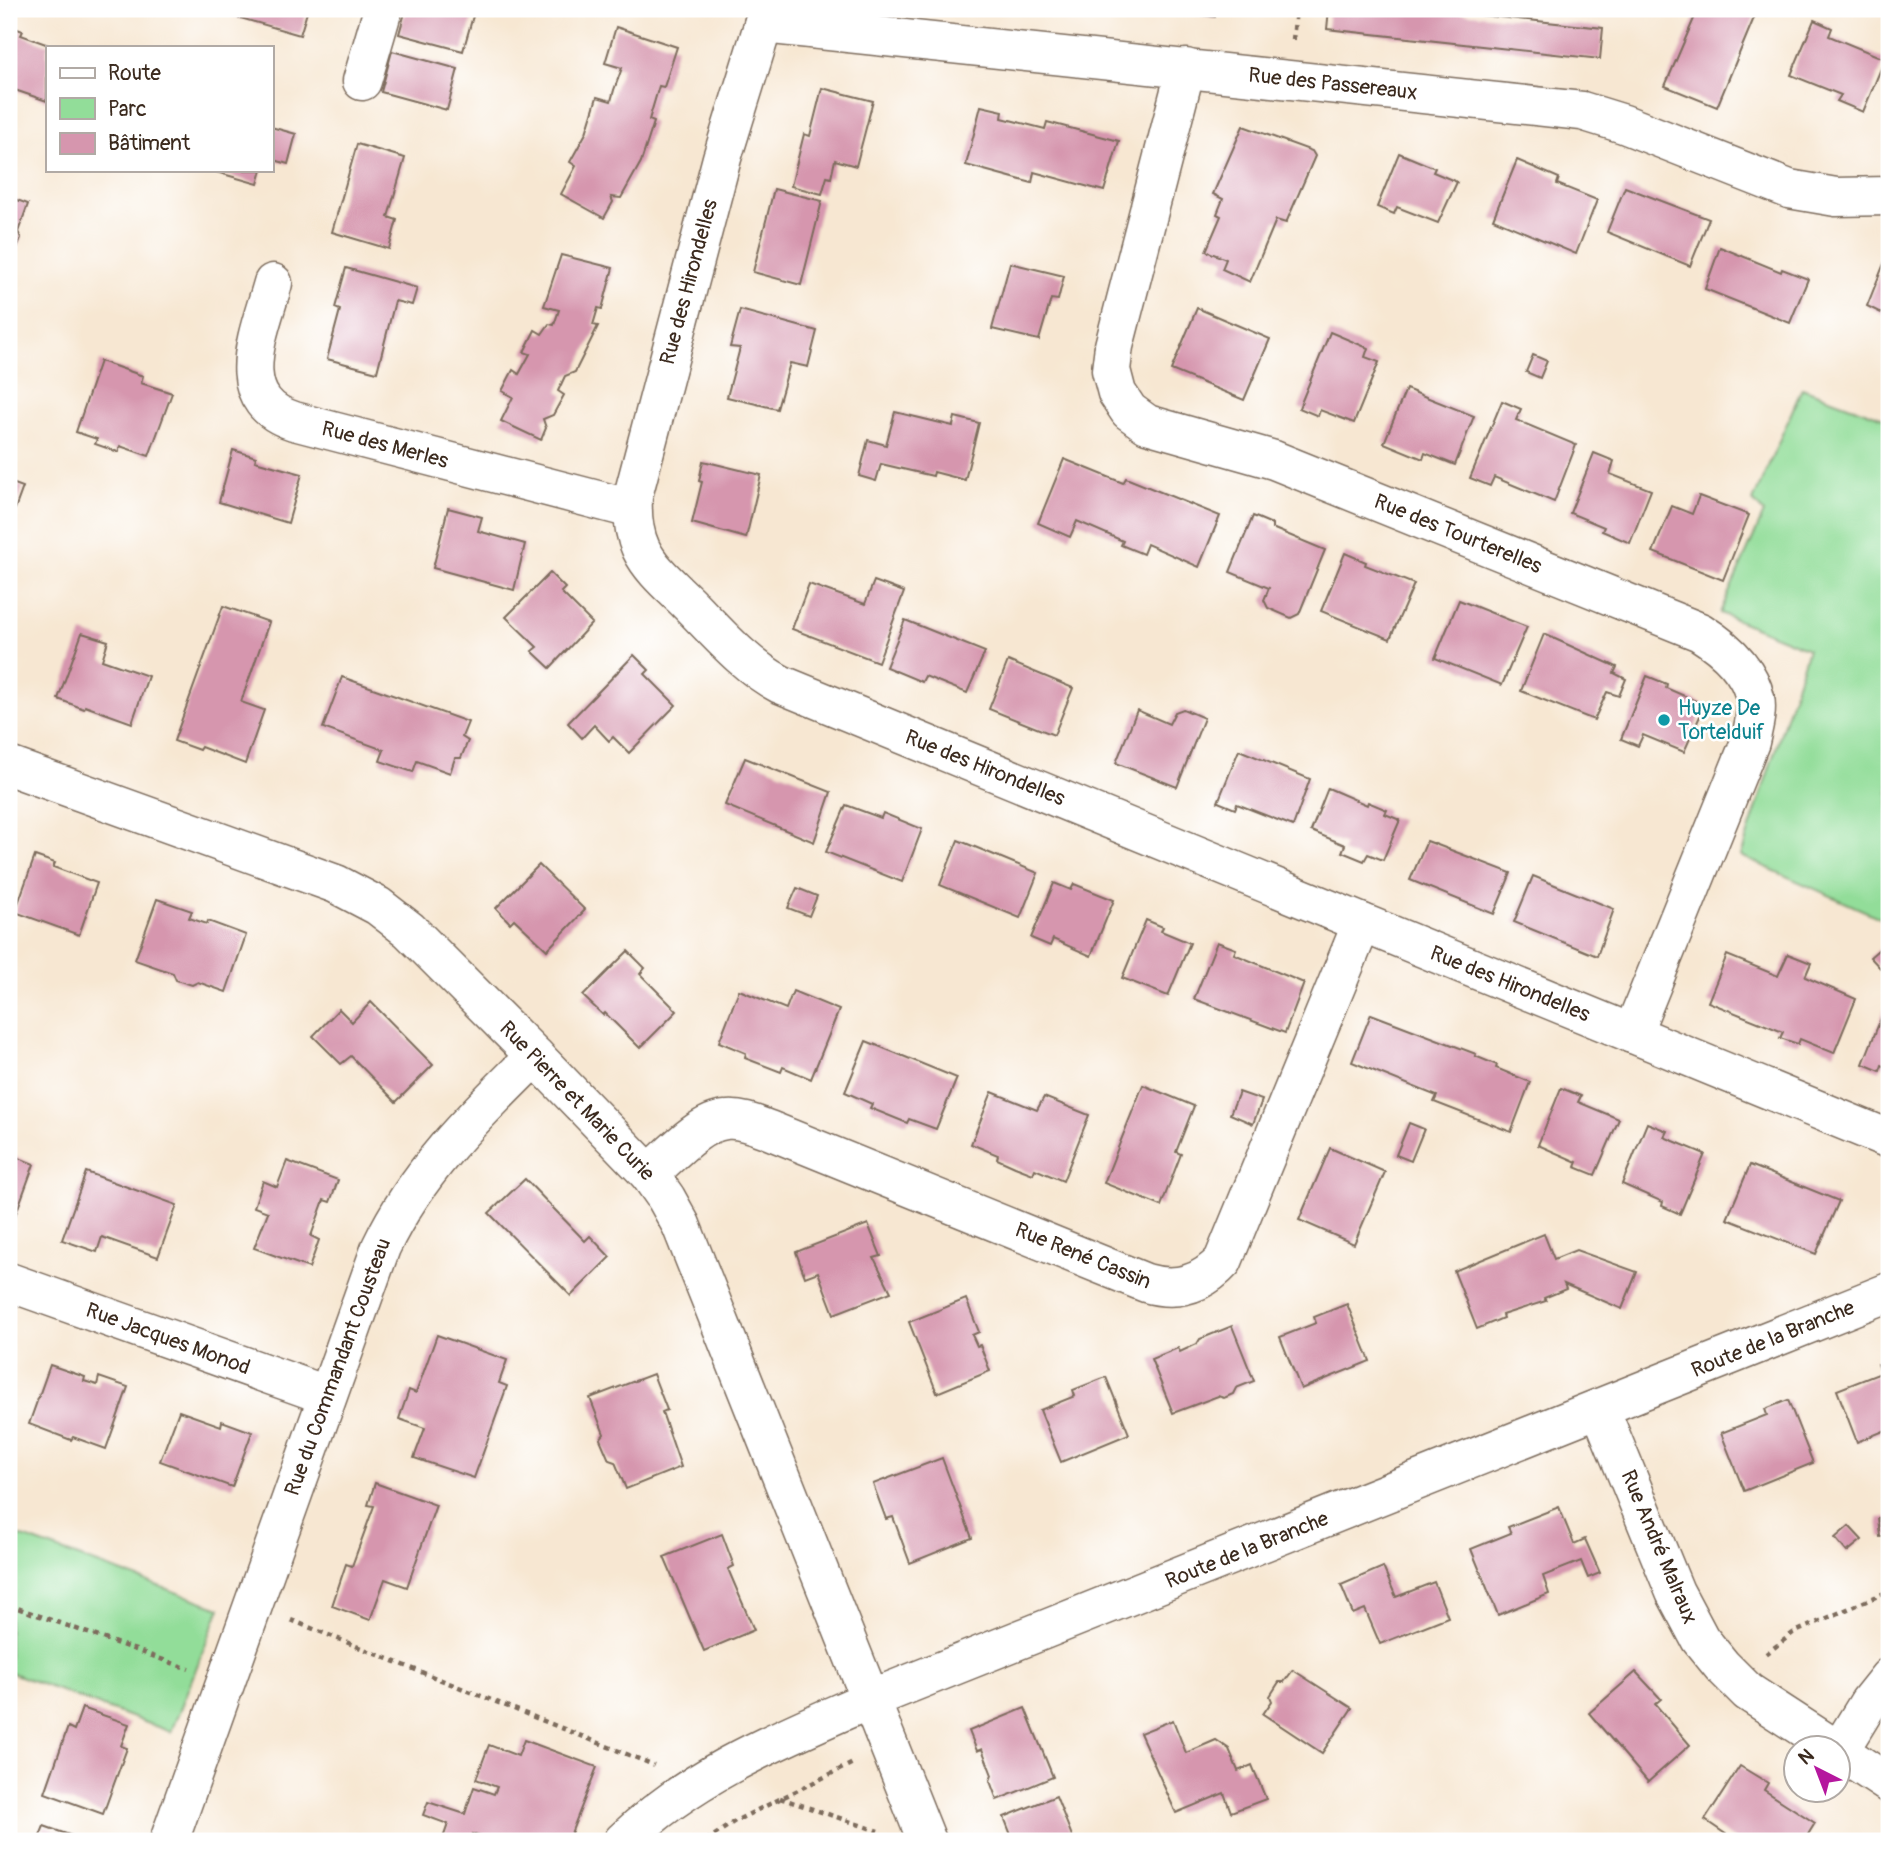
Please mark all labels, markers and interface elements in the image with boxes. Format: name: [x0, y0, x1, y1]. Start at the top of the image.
legend: [46, 46, 273, 172]
text: Route: [108, 60, 161, 87]
street label: Rue des Passereaux: [1247, 62, 1419, 106]
text: Parc: [108, 96, 147, 123]
text: Bâtiment: [108, 130, 191, 157]
street label: Rue des Hirondelles: [654, 196, 724, 368]
street label: Rue des Merles: [319, 415, 452, 475]
street label: Rue des Tourterelles: [1370, 488, 1546, 580]
place label: Huyze De Tortelduif: [1678, 695, 1765, 746]
marker: Huyze De Tortelduif: [1656, 712, 1672, 728]
street label: Rue des Hirondelles: [901, 724, 1069, 813]
street label: Rue des Hirondelles: [1426, 940, 1594, 1029]
street label: Rue Pierre et Marie Curie: [494, 1015, 661, 1187]
street label: Rue René Cassin: [1011, 1216, 1155, 1296]
street label: Rue du Commandant Cousteau: [279, 1235, 397, 1499]
street label: Route de la Branche: [1688, 1294, 1859, 1384]
street label: Rue Jacques Monod: [82, 1297, 254, 1381]
street label: Rue André Malraux: [1614, 1466, 1704, 1628]
street label: Route de la Branche: [1162, 1505, 1333, 1595]
north arrow: [1783, 1734, 1853, 1804]
text: N: [1793, 1744, 1819, 1770]

